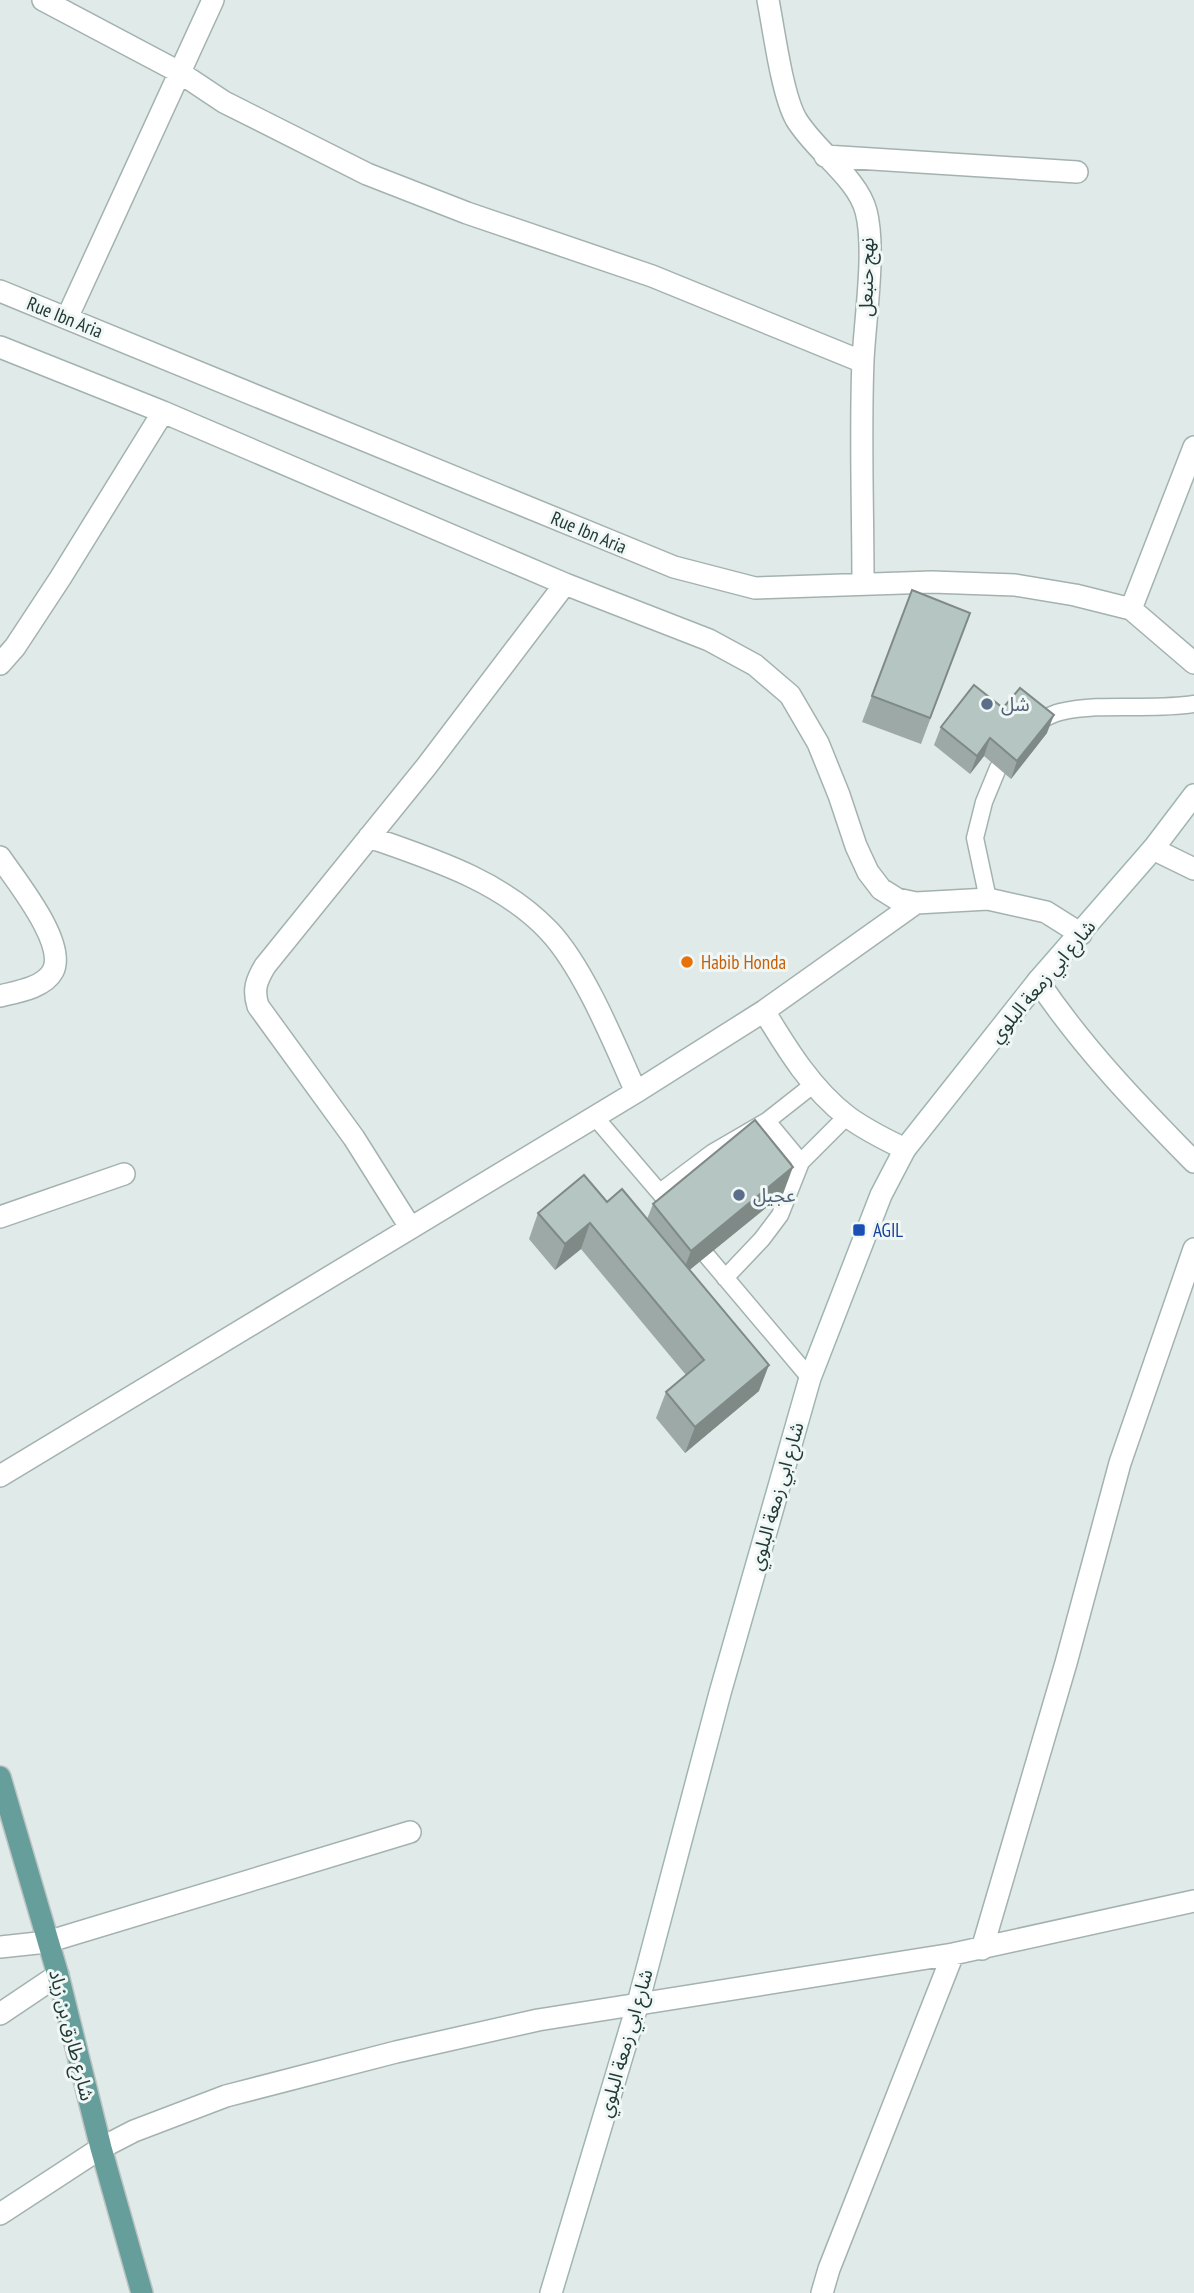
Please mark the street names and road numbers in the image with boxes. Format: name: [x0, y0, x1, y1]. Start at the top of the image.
street label: نهج حنبعل: [853, 237, 882, 317]
street label: Rue Ibn Aria: [24, 291, 106, 343]
street label: Rue Ibn Aria: [548, 505, 630, 559]
street label: شارع ابي زمعة البلوي: [984, 915, 1103, 1050]
street label: شارع ابي زمعة البلوي: [743, 1419, 812, 1574]
street label: شارع ابي زمعة البلوي: [592, 1966, 661, 2121]
street label: شارع طارق بن زياد: [42, 1967, 100, 2104]

